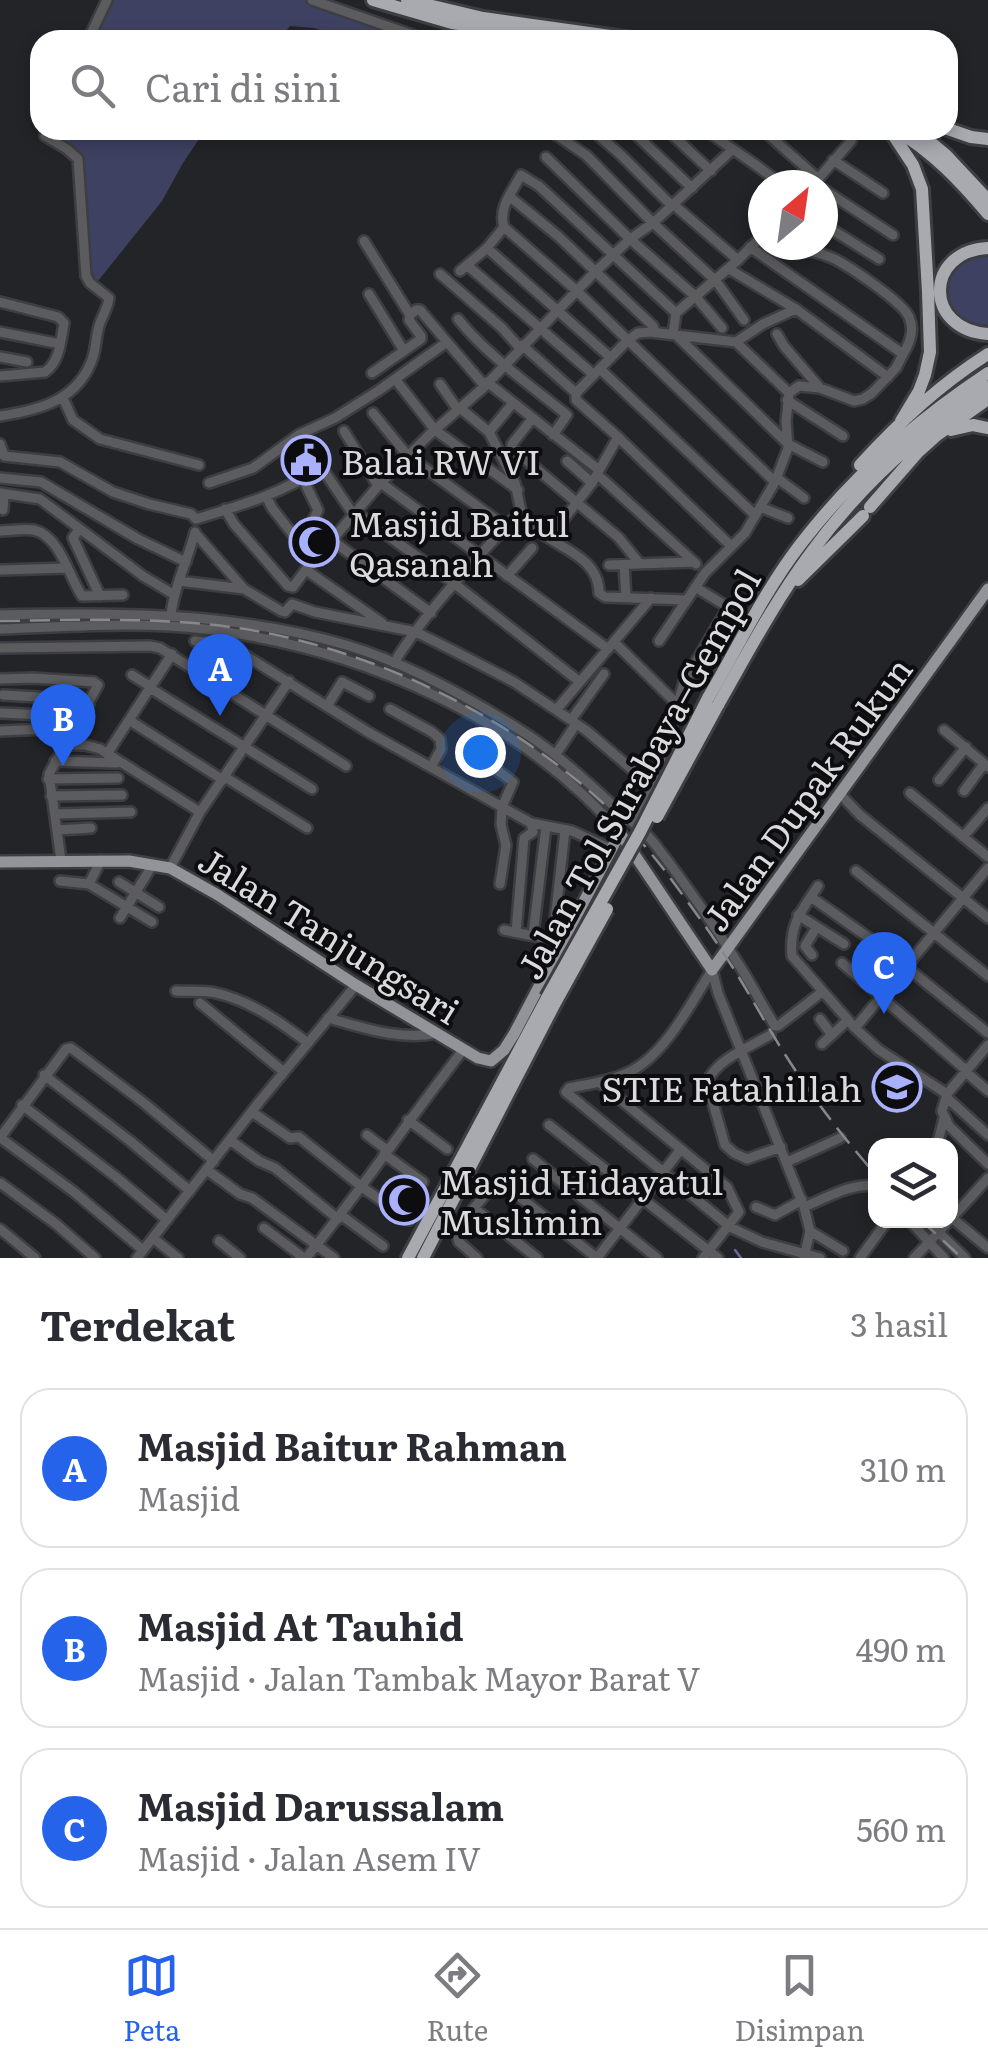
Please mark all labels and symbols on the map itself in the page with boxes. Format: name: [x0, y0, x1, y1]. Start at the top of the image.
north arrow: [748, 170, 838, 260]
public building icon: Balai RW VI: [280, 434, 332, 486]
place label: Balai RW VI: [341, 434, 541, 486]
place label: Masjid Baitul Qasanah: [349, 496, 569, 588]
mosque icon: Masjid Baitul Qasanah: [288, 516, 340, 568]
street label: Jalan Tol Surabaya–Gempol: [502, 558, 772, 988]
pin: A: [188, 634, 252, 716]
street label: Jalan Dupak Rukun: [689, 645, 923, 941]
pin: B: [30, 684, 96, 766]
your location: [455, 727, 506, 778]
street label: Jalan Tanjungsari: [189, 833, 471, 1035]
pin: C: [852, 932, 916, 1014]
place label: STIE Fatahillah: [601, 1061, 862, 1113]
school or university icon: STIE Fatahillah: [871, 1061, 923, 1113]
place label: Masjid Hidayatul Muslimin: [439, 1154, 723, 1246]
mosque icon: Masjid Hidayatul Muslimin: [378, 1174, 430, 1226]

